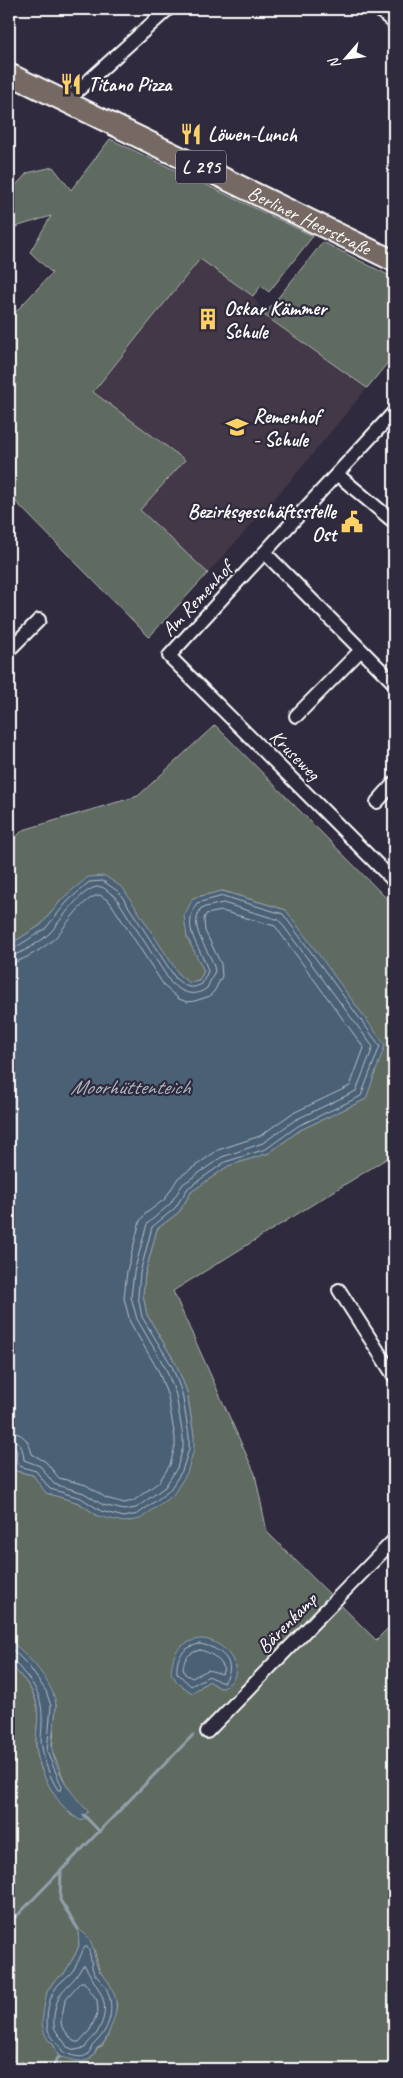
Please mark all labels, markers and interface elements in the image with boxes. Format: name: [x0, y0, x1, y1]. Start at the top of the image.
north arrow: [320, 32, 370, 82]
text: N: [324, 54, 345, 72]
restaurant icon: Titano Pizza: [58, 71, 84, 97]
place label: Titano Pizza: [88, 72, 173, 97]
restaurant icon: Löwen-Lunch: [178, 121, 204, 147]
place label: Löwen-Lunch: [208, 122, 298, 147]
road number: L 295: [176, 150, 226, 183]
street label: Berliner Heerstraße: [244, 179, 376, 261]
place label: Oskar Kämmer Schule: [224, 296, 329, 344]
building icon: Oskar Kämmer Schule: [195, 306, 221, 332]
place label: Remenhof - Schule: [253, 404, 325, 452]
school or university icon: Remenhof - Schule: [224, 414, 250, 440]
place label: Bezirksgeschäftsstelle Ost: [188, 499, 338, 547]
public building icon: Bezirksgeschäftsstelle Ost: [339, 509, 365, 535]
street label: Am Remenhof: [156, 553, 241, 642]
street label: Kruseweg: [264, 724, 326, 786]
water label: Moorhüttenteich: [70, 1074, 191, 1100]
street label: Bärenkamp: [252, 1586, 323, 1659]

